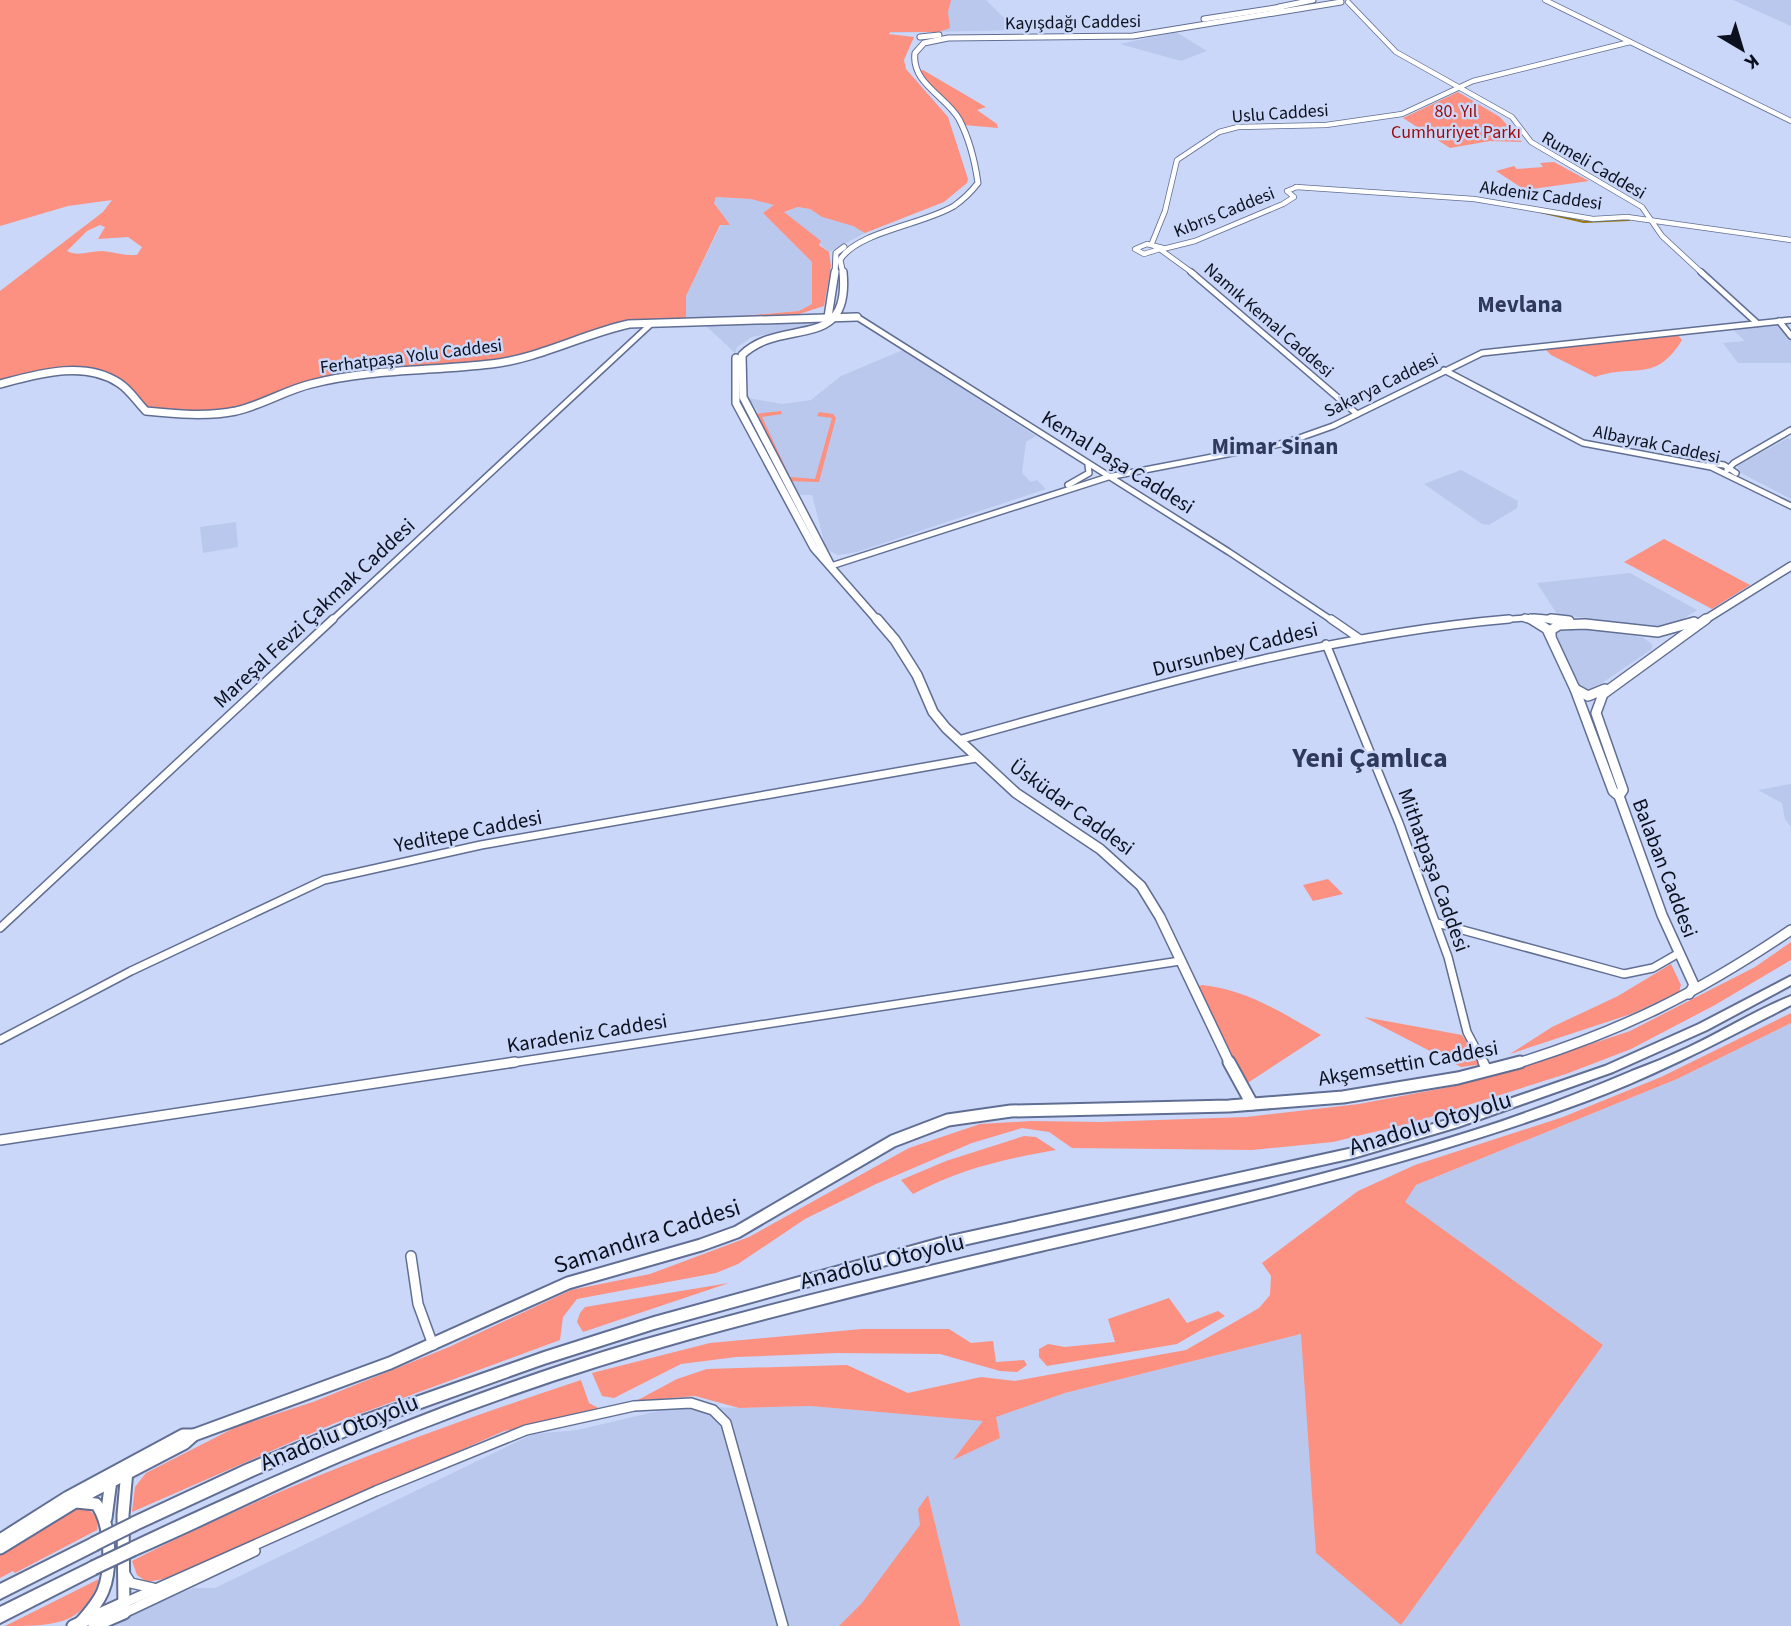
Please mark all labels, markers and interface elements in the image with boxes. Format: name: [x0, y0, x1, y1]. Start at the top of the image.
street label: Kayışdağı Caddesi: [1005, 9, 1141, 36]
north arrow: [1707, 14, 1777, 84]
text: K: [1738, 47, 1764, 76]
street label: Uslu Caddesi: [1231, 98, 1329, 129]
park label: 80. Yıl Cumhuriyet Parkı: [1391, 99, 1521, 145]
street label: Rumeli Caddesi: [1537, 125, 1651, 205]
street label: Akdeniz Caddesi: [1478, 175, 1604, 216]
street label: Kıbrıs Caddesi: [1170, 181, 1278, 244]
street label: Namık Kemal Caddesi: [1198, 257, 1339, 384]
district label: Mevlana: [1477, 288, 1563, 321]
street label: Ferhatpaşa Yolu Caddesi: [319, 333, 504, 380]
street label: Sakarya Caddesi: [1320, 347, 1442, 424]
street label: Kemal Paşa Caddesi: [1036, 403, 1200, 521]
street label: Albayrak Caddesi: [1591, 419, 1723, 470]
district label: Mimar Sinan: [1211, 430, 1339, 463]
street label: Mareşal Fevzi Çakmak Caddesi: [206, 511, 422, 715]
street label: Dursunbey Caddesi: [1149, 614, 1321, 684]
district label: Yeni Çamlıca: [1291, 738, 1448, 778]
street label: Üsküdar Caddesi: [1003, 751, 1141, 863]
street label: Mithatpaşa Caddesi: [1390, 784, 1478, 956]
street label: Balaban Caddesi: [1625, 794, 1705, 942]
street label: Yeditepe Caddesi: [390, 802, 545, 860]
street label: Karadeniz Caddesi: [505, 1005, 669, 1061]
street label: Akşemsettin Caddesi: [1316, 1032, 1500, 1094]
street label: Anadolu Otoyolu: [1344, 1082, 1516, 1165]
street label: Samandıra Caddesi: [549, 1190, 745, 1283]
street label: Anadolu Otoyolu: [796, 1224, 968, 1299]
street label: Anadolu Otoyolu: [255, 1385, 424, 1480]

